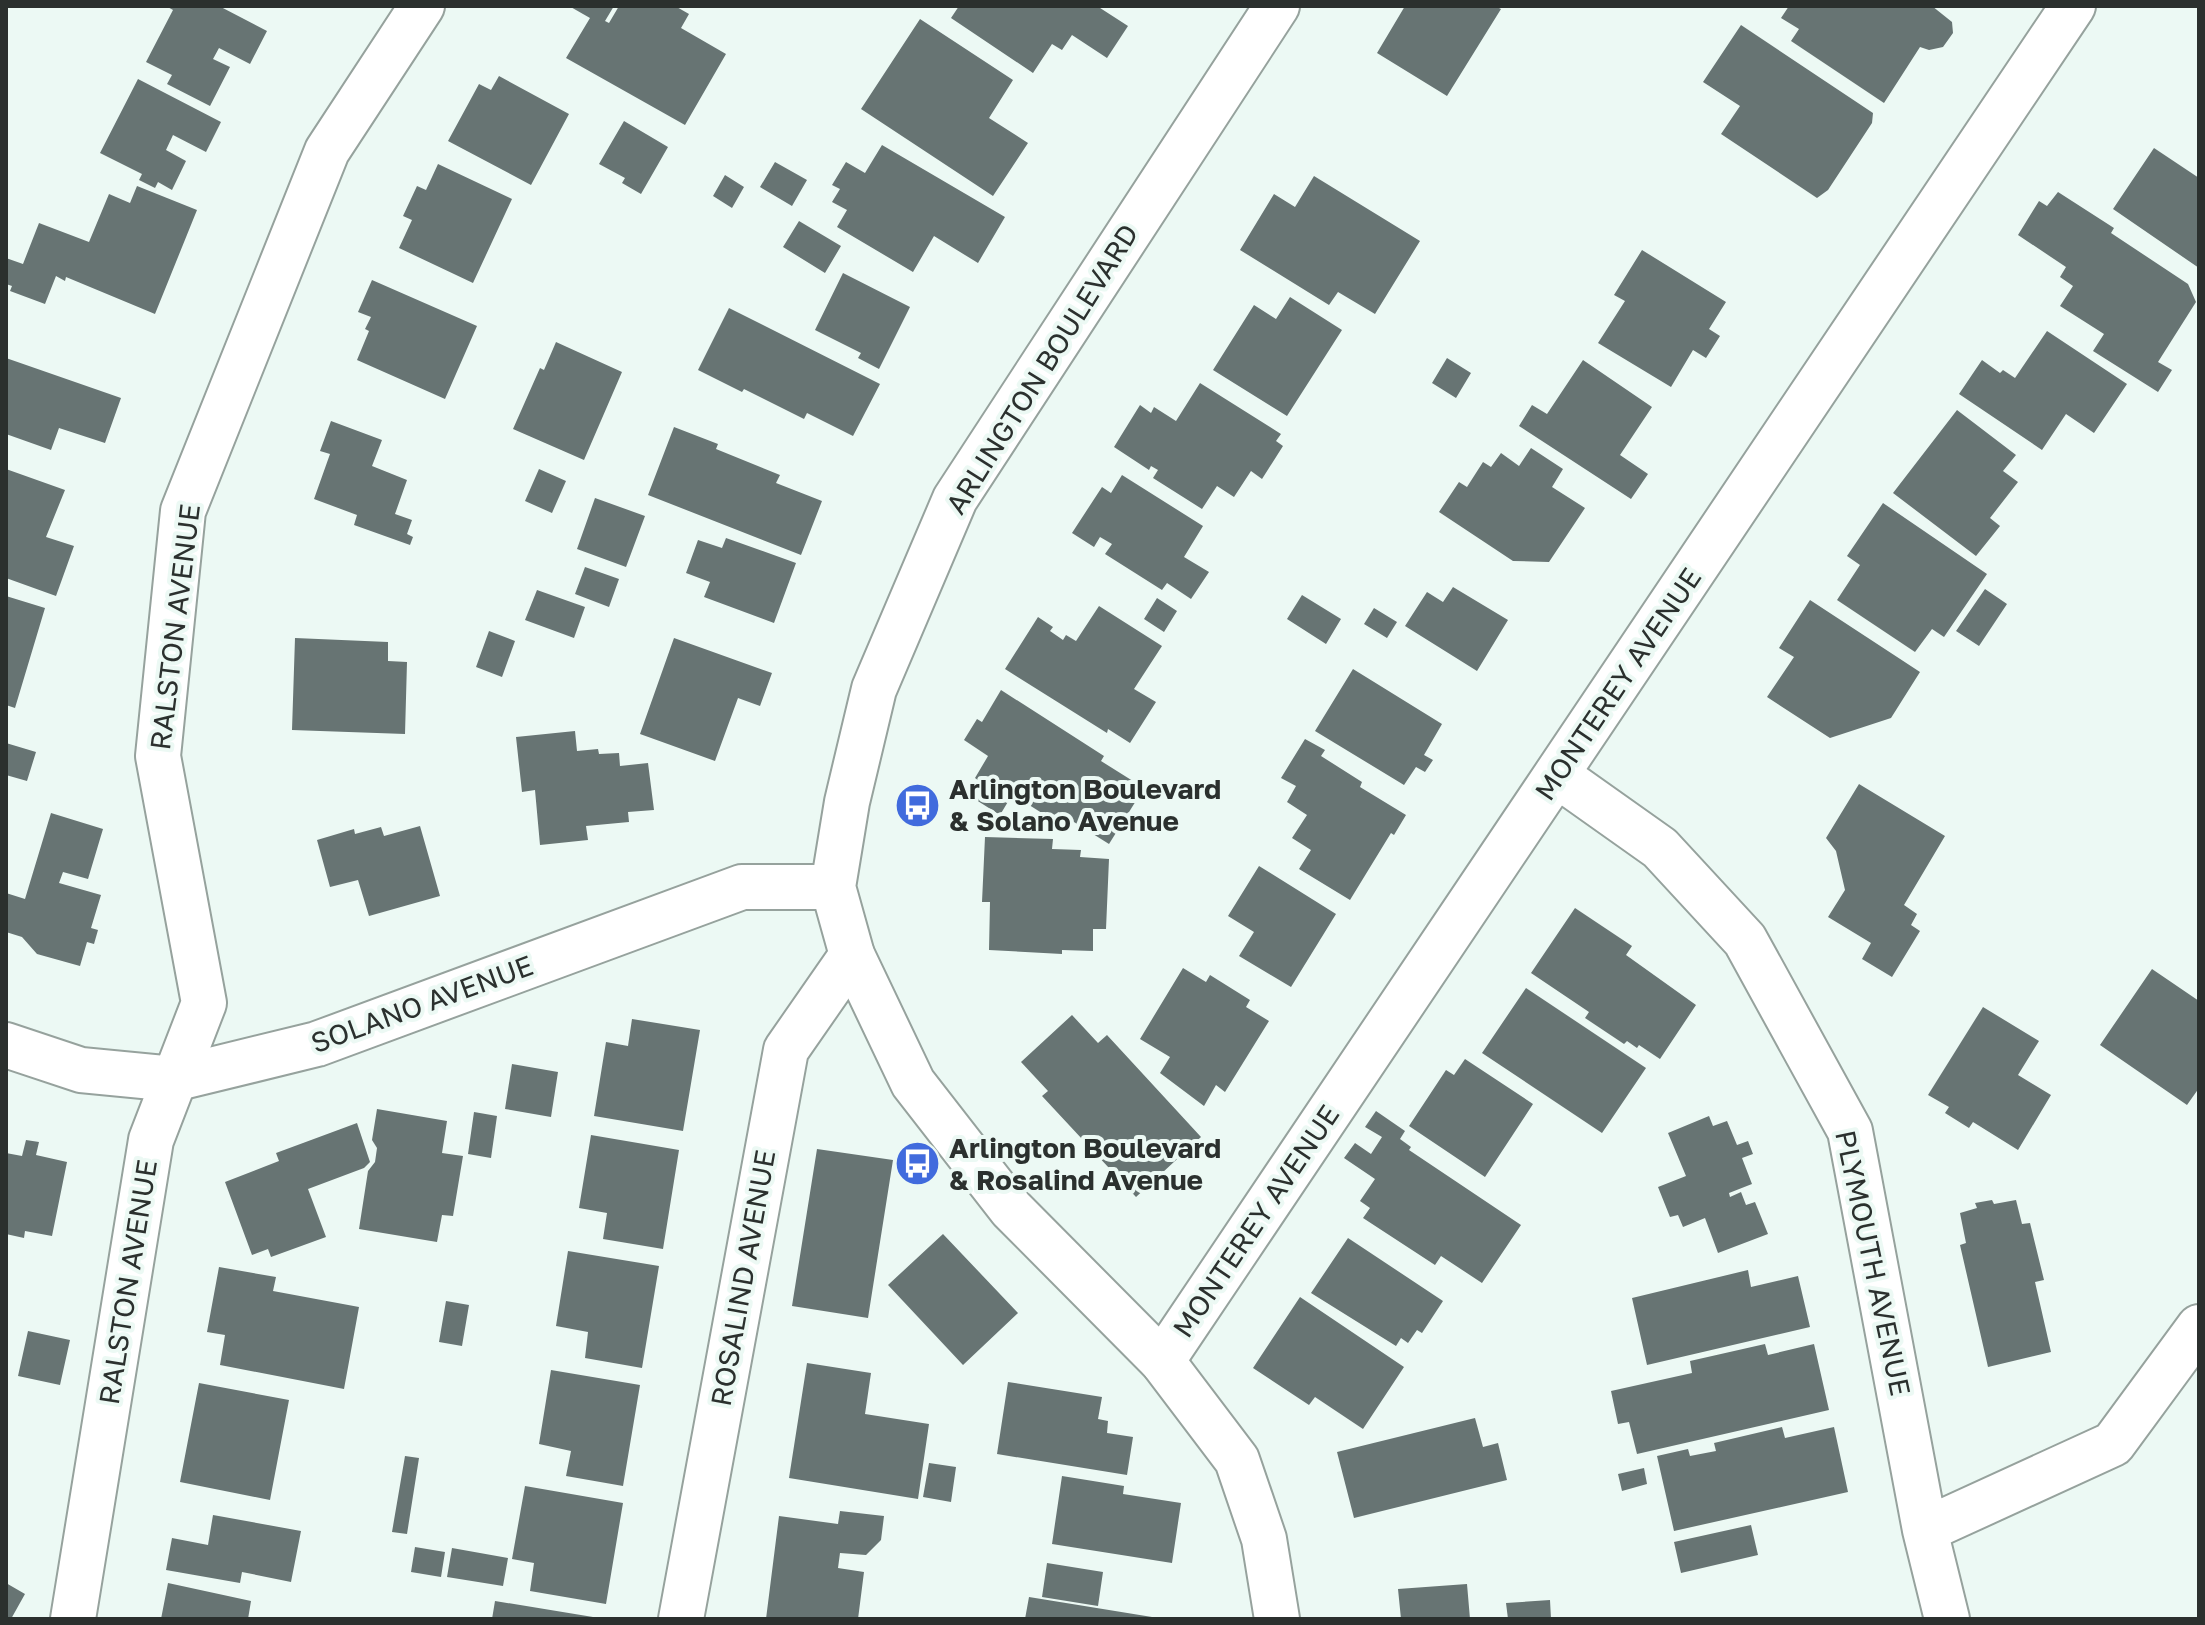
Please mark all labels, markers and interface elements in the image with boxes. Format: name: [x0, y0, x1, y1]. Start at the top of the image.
street label: ARLINGTON BOULEVARD: [939, 218, 1144, 520]
street label: RALSTON AVENUE: [143, 502, 206, 752]
street label: MONTEREY AVENUE: [1528, 561, 1708, 806]
place label: Arlington Boulevard & Solano Avenue: [949, 772, 1221, 837]
bus stop icon: Arlington Boulevard & Solano Avenue: [894, 781, 942, 829]
street label: SOLANO AVENUE: [306, 948, 537, 1059]
street label: MONTEREY AVENUE: [1166, 1098, 1346, 1343]
street label: PLYMOUTH AVENUE: [1829, 1127, 1918, 1399]
place label: Arlington Boulevard & Rosalind Avenue: [949, 1131, 1221, 1196]
bus stop icon: Arlington Boulevard & Rosalind Avenue: [894, 1140, 942, 1188]
street label: ROSALIND AVENUE: [704, 1147, 781, 1409]
street label: RALSTON AVENUE: [92, 1157, 163, 1407]

